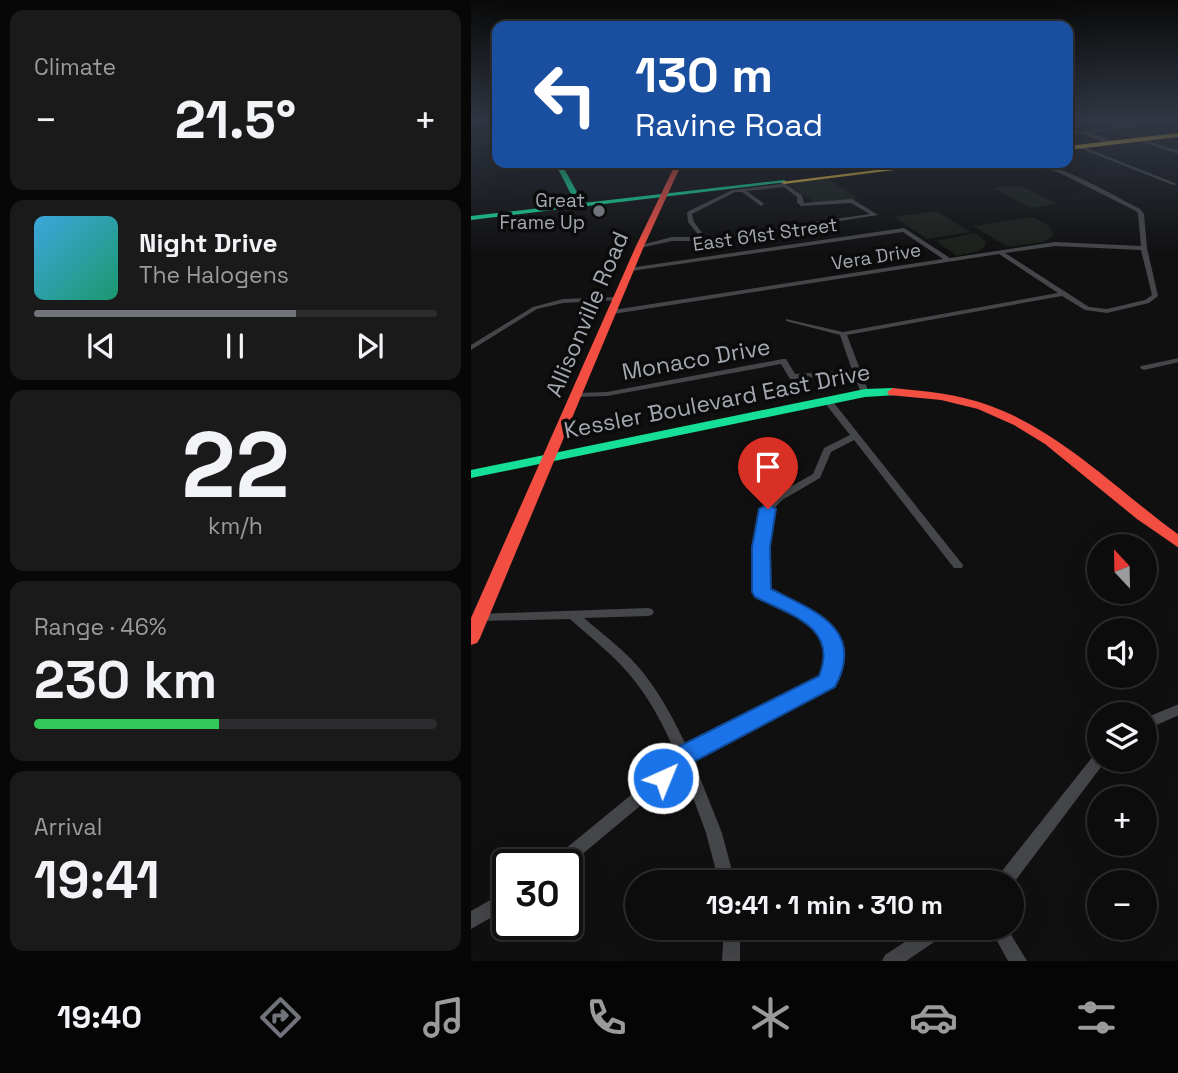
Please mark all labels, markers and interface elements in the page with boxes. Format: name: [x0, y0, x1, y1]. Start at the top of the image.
text: 130 m: [635, 44, 773, 106]
icon: left: [520, 49, 611, 140]
text: Climate: [34, 52, 116, 82]
text: 21.5°: [175, 87, 296, 153]
text: −: [34, 96, 58, 144]
text: +: [413, 96, 437, 144]
text: Ravine Road: [635, 105, 823, 145]
place label: Great Frame Up: [500, 188, 585, 235]
marker: Great Frame Up: [591, 203, 607, 219]
street label: East 61st Street: [691, 212, 839, 257]
text: Night Drive: [139, 226, 277, 260]
street label: Allisonville Road: [539, 227, 635, 401]
street label: Vera Drive: [829, 237, 923, 276]
text: The Halogens: [139, 260, 289, 290]
icon: previous: [82, 327, 120, 365]
icon: pause: [216, 327, 254, 365]
icon: next: [351, 327, 389, 365]
street label: Monaco Drive: [619, 331, 773, 387]
street label: Kessler Boulevard East Drive: [561, 357, 873, 445]
text: 22: [181, 407, 290, 524]
pin: [738, 437, 798, 509]
icon: arrive: [749, 448, 787, 486]
text: km/h: [208, 511, 263, 541]
north arrow: [1087, 534, 1157, 604]
map controls: [1087, 534, 1157, 940]
text: Range · 46%: [34, 612, 167, 642]
button: sound: [1087, 618, 1157, 688]
text: 230 km: [34, 647, 217, 713]
button: layers: [1087, 702, 1157, 772]
position arrow: [626, 741, 700, 815]
button: +: [1087, 786, 1157, 856]
text: Arrival: [34, 812, 102, 842]
text: 19:41: [34, 847, 160, 913]
speed limit sign: 30: [492, 849, 583, 940]
button: −: [1087, 870, 1157, 940]
text: 19:41 · 1 min · 310 m: [706, 888, 943, 922]
icon: directions: [256, 993, 305, 1042]
icon: music: [419, 993, 468, 1042]
icon: phone: [582, 993, 631, 1042]
icon: climate: [746, 993, 795, 1042]
icon: car: [909, 993, 958, 1042]
icon: filters: [1072, 993, 1121, 1042]
text: 19:40: [57, 997, 142, 1037]

